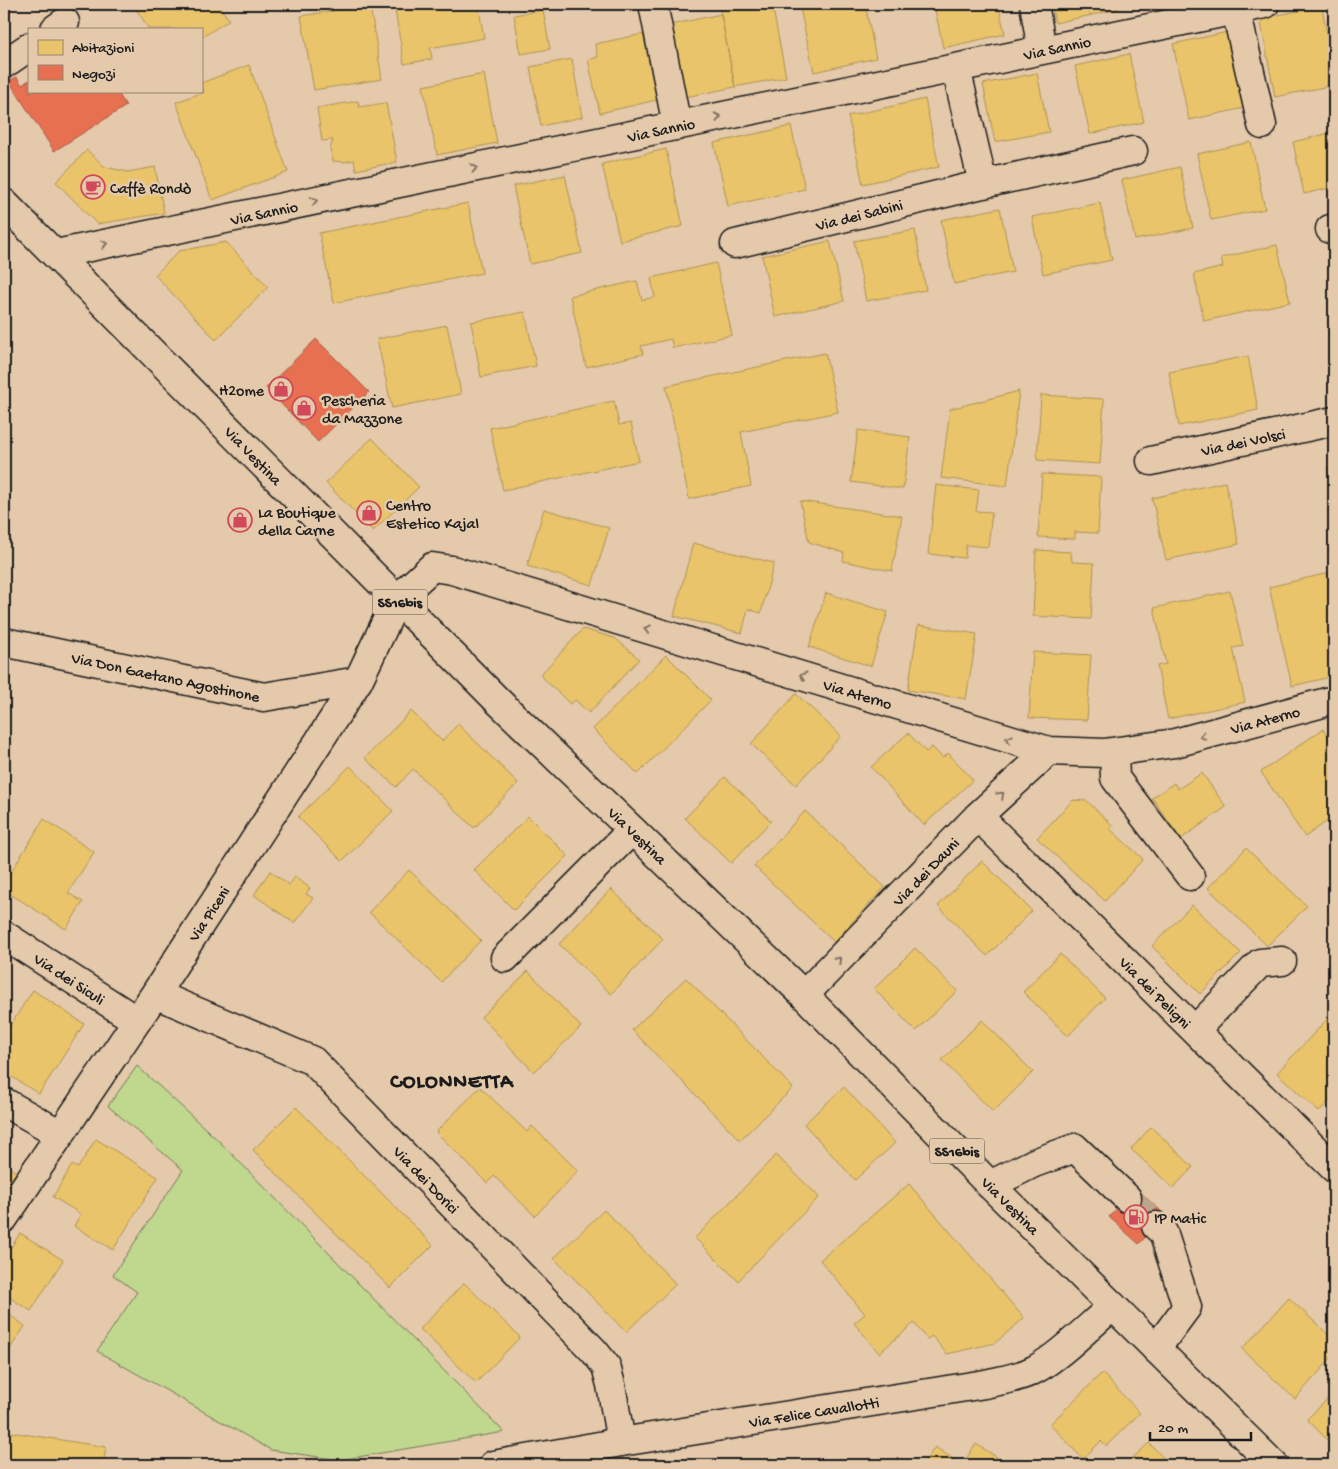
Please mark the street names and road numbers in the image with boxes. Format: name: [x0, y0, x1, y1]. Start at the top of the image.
street label: Via Sannio: [1021, 34, 1093, 67]
street label: Via Sannio: [625, 116, 697, 149]
street label: Via dei Sabini: [813, 197, 905, 238]
street label: Via Sannio: [228, 199, 300, 232]
street label: Via Vestina: [218, 423, 285, 492]
street label: Via dei Volsci: [1199, 426, 1287, 463]
road number: SS16bis: [372, 590, 428, 614]
street label: Via Don Gaetano Agostinone: [68, 650, 262, 709]
street label: Via Aterno: [819, 677, 894, 716]
street label: Via Aterno: [1228, 704, 1303, 741]
street label: Via Vestina: [601, 804, 670, 871]
street label: Via dei Dauni: [889, 835, 965, 912]
street label: Via Piceni: [186, 884, 236, 947]
street label: Via dei Siculi: [28, 950, 107, 1011]
street label: Via dei Peligni: [1113, 954, 1194, 1034]
road number: SS16bis: [930, 1138, 984, 1164]
street label: Via dei Dorici: [387, 1143, 461, 1219]
street label: Via Vestina: [975, 1174, 1042, 1241]
street label: Via Felice Cavallotti: [747, 1395, 881, 1434]

